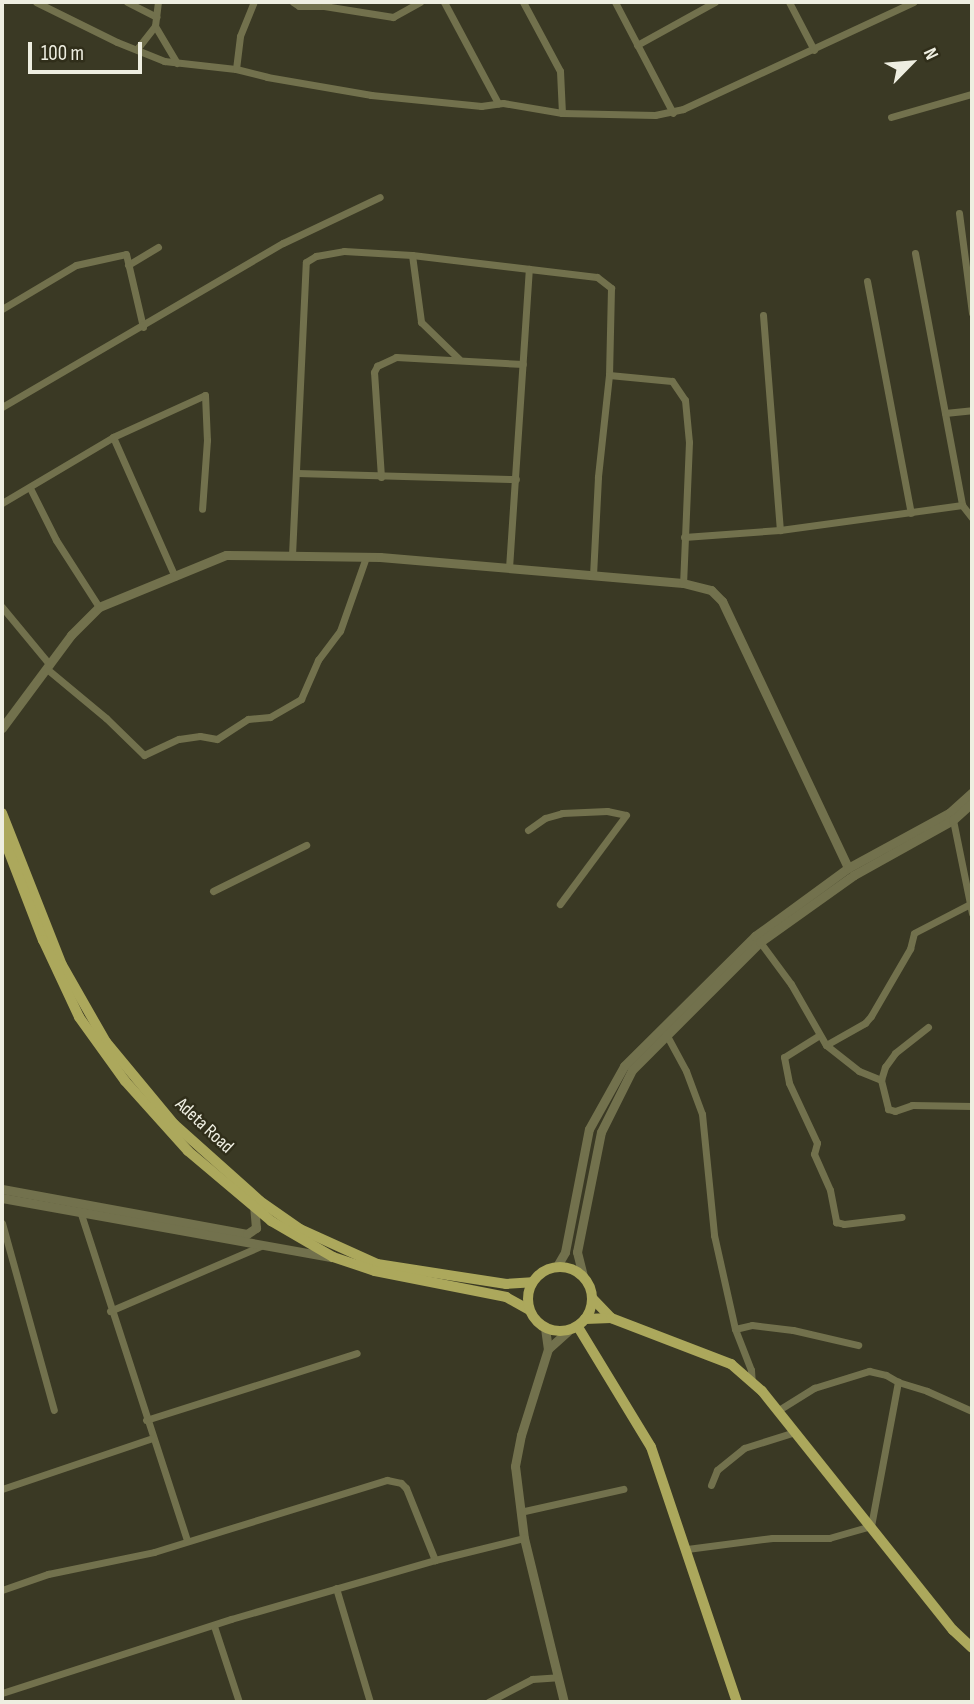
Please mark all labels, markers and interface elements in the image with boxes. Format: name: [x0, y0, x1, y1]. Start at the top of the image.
scale bar: [32, 28, 145, 72]
north arrow: [876, 28, 946, 98]
text: 100 m: [41, 41, 84, 66]
text: N: [918, 44, 943, 63]
street label: Adeta Road: [170, 1093, 238, 1159]

